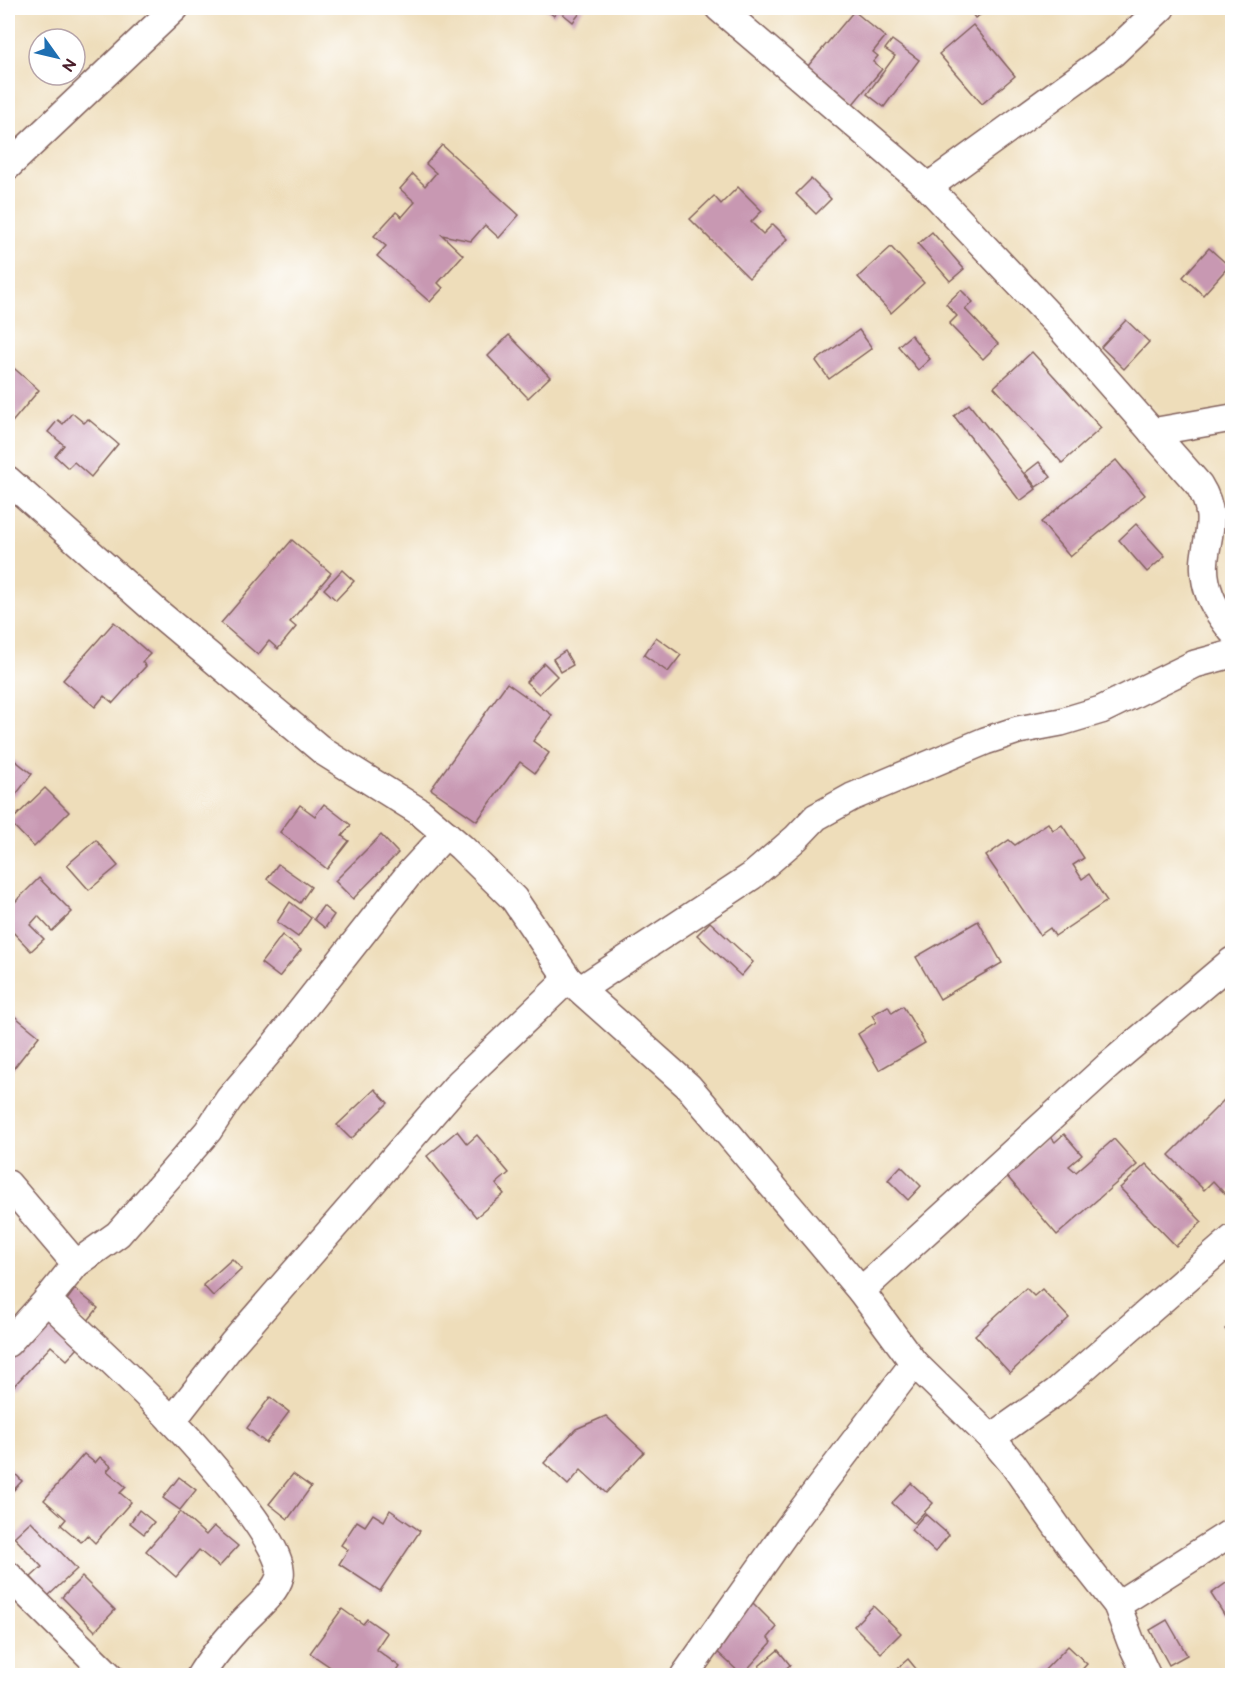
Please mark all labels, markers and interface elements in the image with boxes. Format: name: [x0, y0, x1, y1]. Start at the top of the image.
north arrow: [27, 27, 87, 87]
text: N: [57, 54, 79, 75]

